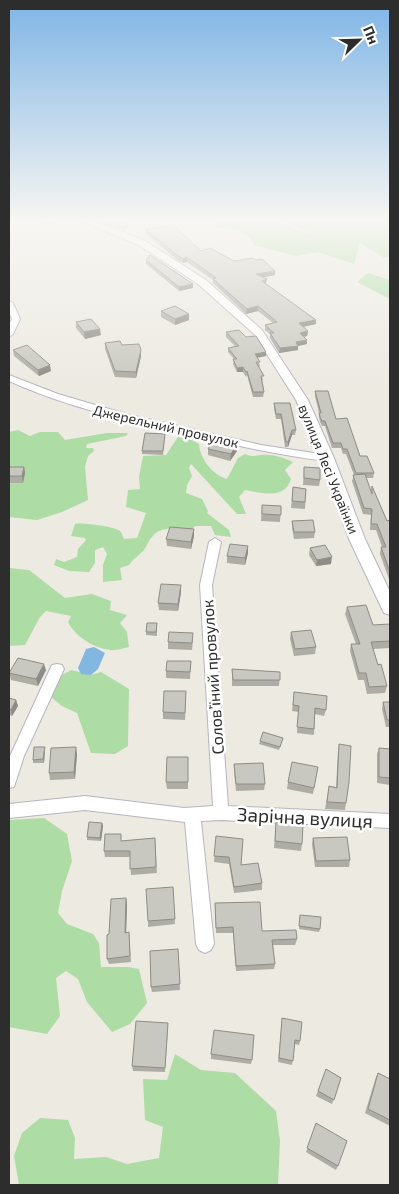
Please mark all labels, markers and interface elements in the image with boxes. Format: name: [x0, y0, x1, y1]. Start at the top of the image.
north arrow: [334, 15, 384, 65]
text: Пн: [360, 23, 383, 46]
street label: Джерельний провулок: [91, 401, 241, 451]
street label: вулиця Лесі Українки: [295, 402, 363, 536]
street label: Соловʼїний провулок: [197, 598, 228, 755]
street label: Зарічна вулиця: [236, 802, 374, 833]

